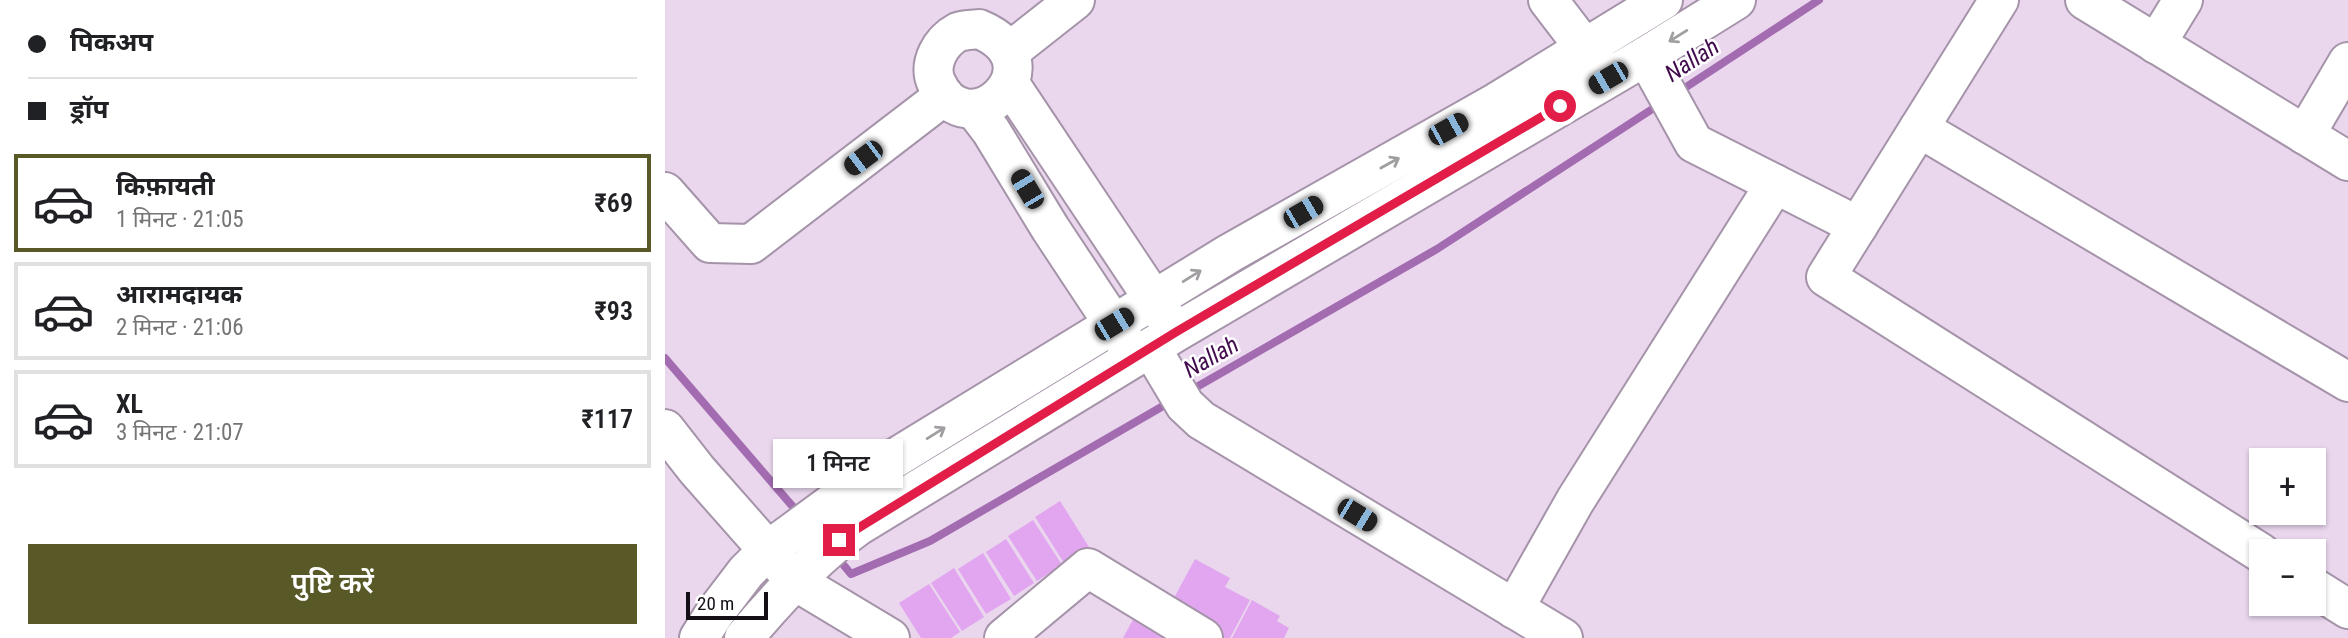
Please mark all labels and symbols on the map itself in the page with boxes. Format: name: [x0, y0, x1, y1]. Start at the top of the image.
one-way arrow: [1668, 30, 1688, 44]
water label: Nallah: [1660, 32, 1724, 88]
car: [1585, 58, 1632, 98]
route start: [1544, 90, 1576, 122]
car: [1425, 110, 1472, 148]
car: [840, 137, 887, 179]
one-way arrow: [1379, 156, 1399, 170]
car: [1008, 166, 1047, 212]
car: [1280, 192, 1327, 232]
one-way arrow: [1182, 268, 1202, 282]
car: [1091, 304, 1138, 344]
water label: Nallah: [1179, 330, 1243, 384]
one-way arrow: [925, 426, 945, 440]
callout: 1 मिनट: [774, 438, 904, 488]
car: [1334, 495, 1381, 535]
route end: [823, 524, 855, 556]
scale bar: [686, 589, 768, 621]

